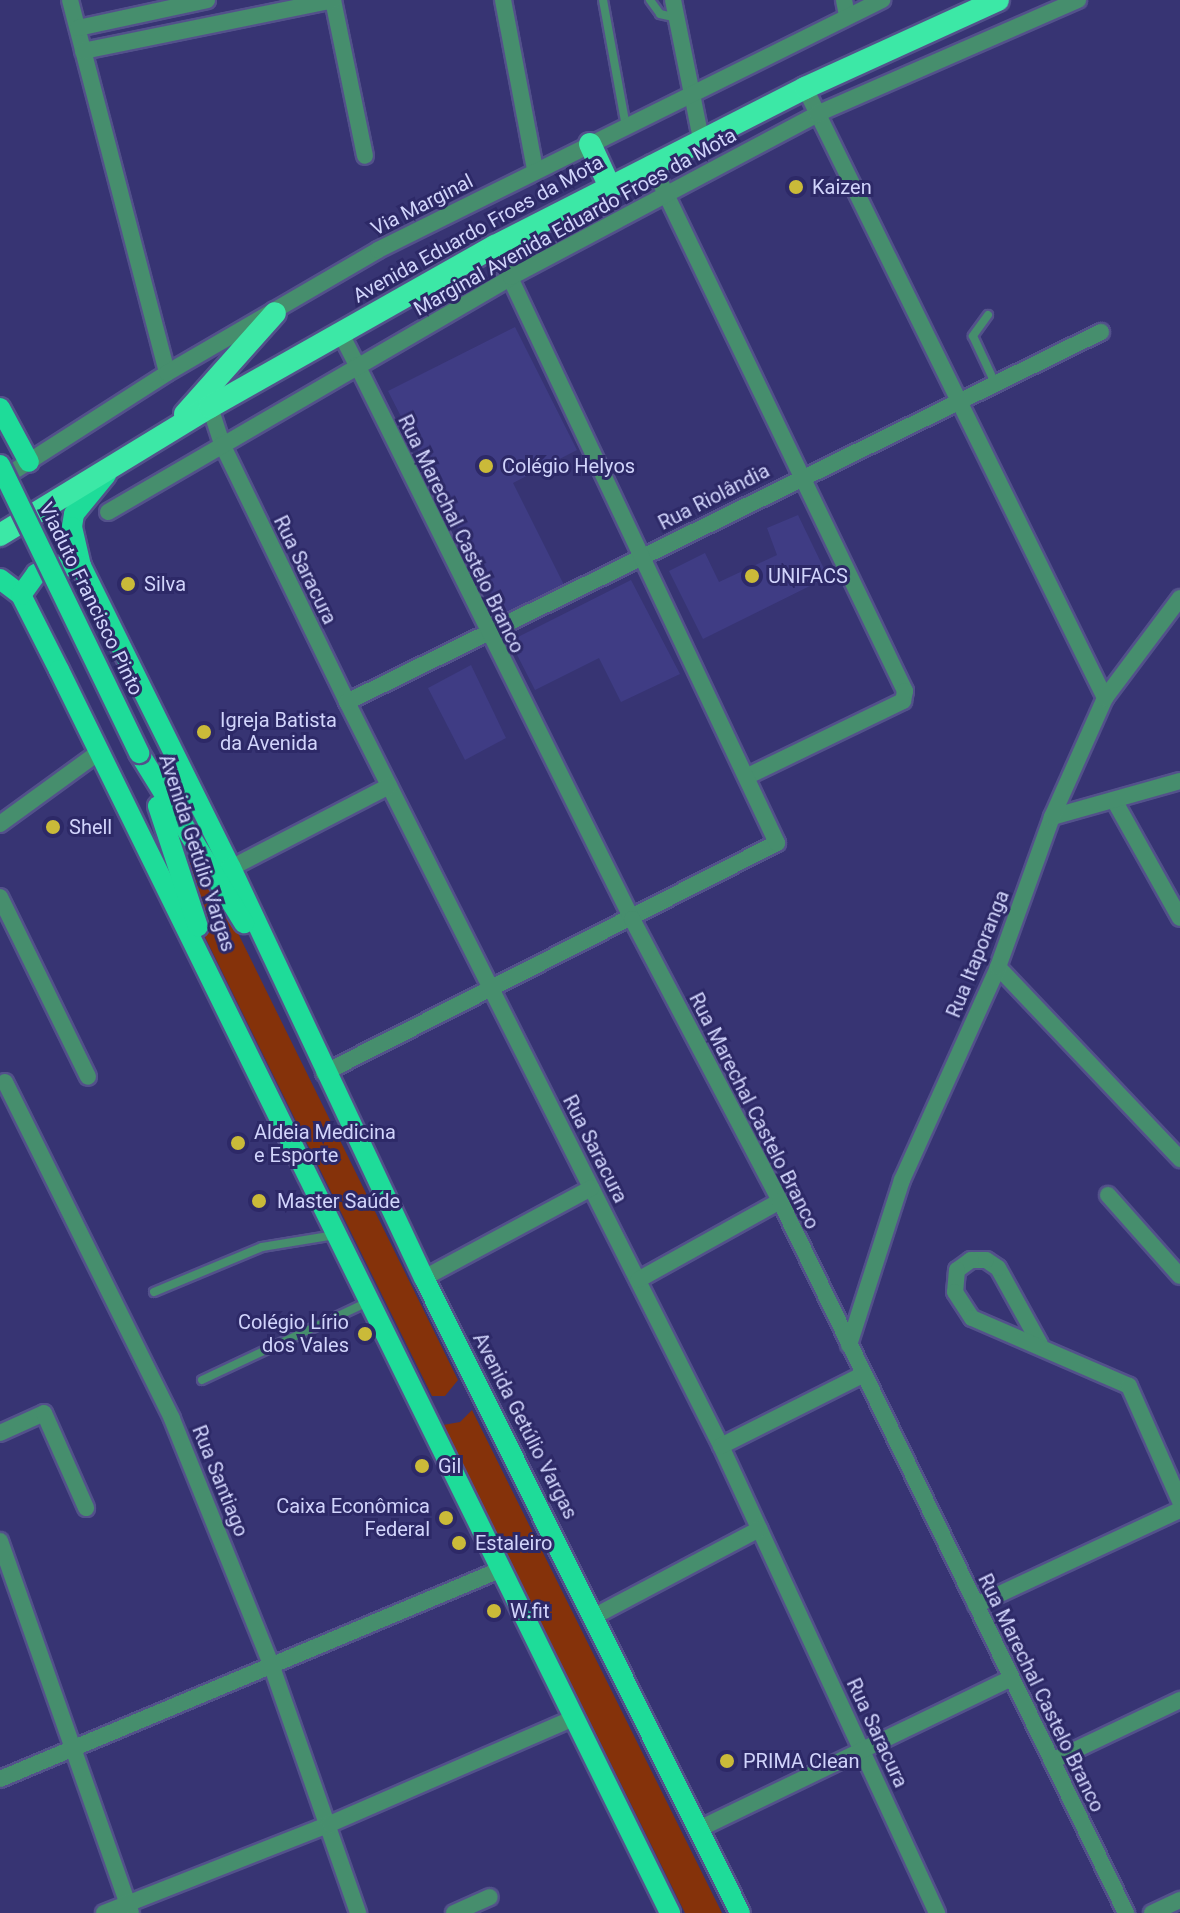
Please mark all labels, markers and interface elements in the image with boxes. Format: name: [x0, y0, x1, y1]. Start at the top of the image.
street label: Marginal Avenida Eduardo Froes da Mota: [409, 123, 741, 321]
street label: Avenida Eduardo Froes da Mota: [349, 150, 607, 308]
street label: Via Marginal: [367, 169, 477, 241]
place label: Kaizen: [812, 175, 872, 199]
marker: Kaizen: [787, 178, 805, 196]
street label: Rua Marechal Castelo Branco: [393, 411, 529, 657]
place label: Colégio Helyos: [502, 454, 635, 478]
marker: Colégio Helyos: [477, 457, 495, 475]
street label: Rua Riolândia: [654, 459, 774, 535]
street label: Viaduto Francisco Pinto: [34, 499, 148, 699]
street label: Rua Saracura: [268, 512, 342, 628]
place label: UNIFACS: [768, 564, 848, 588]
marker: UNIFACS: [743, 567, 761, 585]
place label: Silva: [144, 572, 186, 596]
marker: Silva: [119, 575, 137, 593]
place label: Igreja Batista da Avenida: [220, 708, 337, 755]
marker: Igreja Batista da Avenida: [195, 723, 213, 741]
street label: Avenida Getúlio Vargas: [154, 751, 240, 955]
place label: Shell: [69, 815, 112, 839]
marker: Shell: [44, 818, 62, 836]
street label: Rua Itaporanga: [942, 887, 1014, 1021]
street label: Rua Marechal Castelo Branco: [684, 989, 824, 1233]
street label: Rua Saracura: [558, 1091, 632, 1207]
place label: Aldeia Medicina e Esporte: [254, 1120, 396, 1167]
marker: Aldeia Medicina e Esporte: [229, 1134, 247, 1152]
place label: Master Saúde: [277, 1189, 400, 1213]
marker: Master Saúde: [248, 1190, 270, 1212]
place label: Colégio Lírio dos Vales: [238, 1310, 349, 1357]
marker: Colégio Lírio dos Vales: [356, 1325, 374, 1343]
street label: Avenida Getúlio Vargas: [468, 1329, 582, 1523]
street label: Rua Santiago: [187, 1422, 253, 1540]
place label: Gil: [438, 1454, 461, 1478]
marker: Gil: [413, 1457, 431, 1475]
place label: Caixa Econômica Federal: [276, 1494, 430, 1541]
marker: Caixa Econômica Federal: [437, 1509, 455, 1527]
place label: Estaleiro: [475, 1531, 552, 1555]
marker: Estaleiro: [450, 1534, 468, 1552]
street label: Rua Marechal Castelo Branco: [973, 1570, 1109, 1816]
place label: W.fit: [510, 1599, 549, 1623]
marker: W.fit: [485, 1602, 503, 1620]
street label: Rua Saracura: [841, 1674, 913, 1792]
place label: PRIMA Clean: [743, 1749, 859, 1773]
marker: PRIMA Clean: [718, 1752, 736, 1770]

